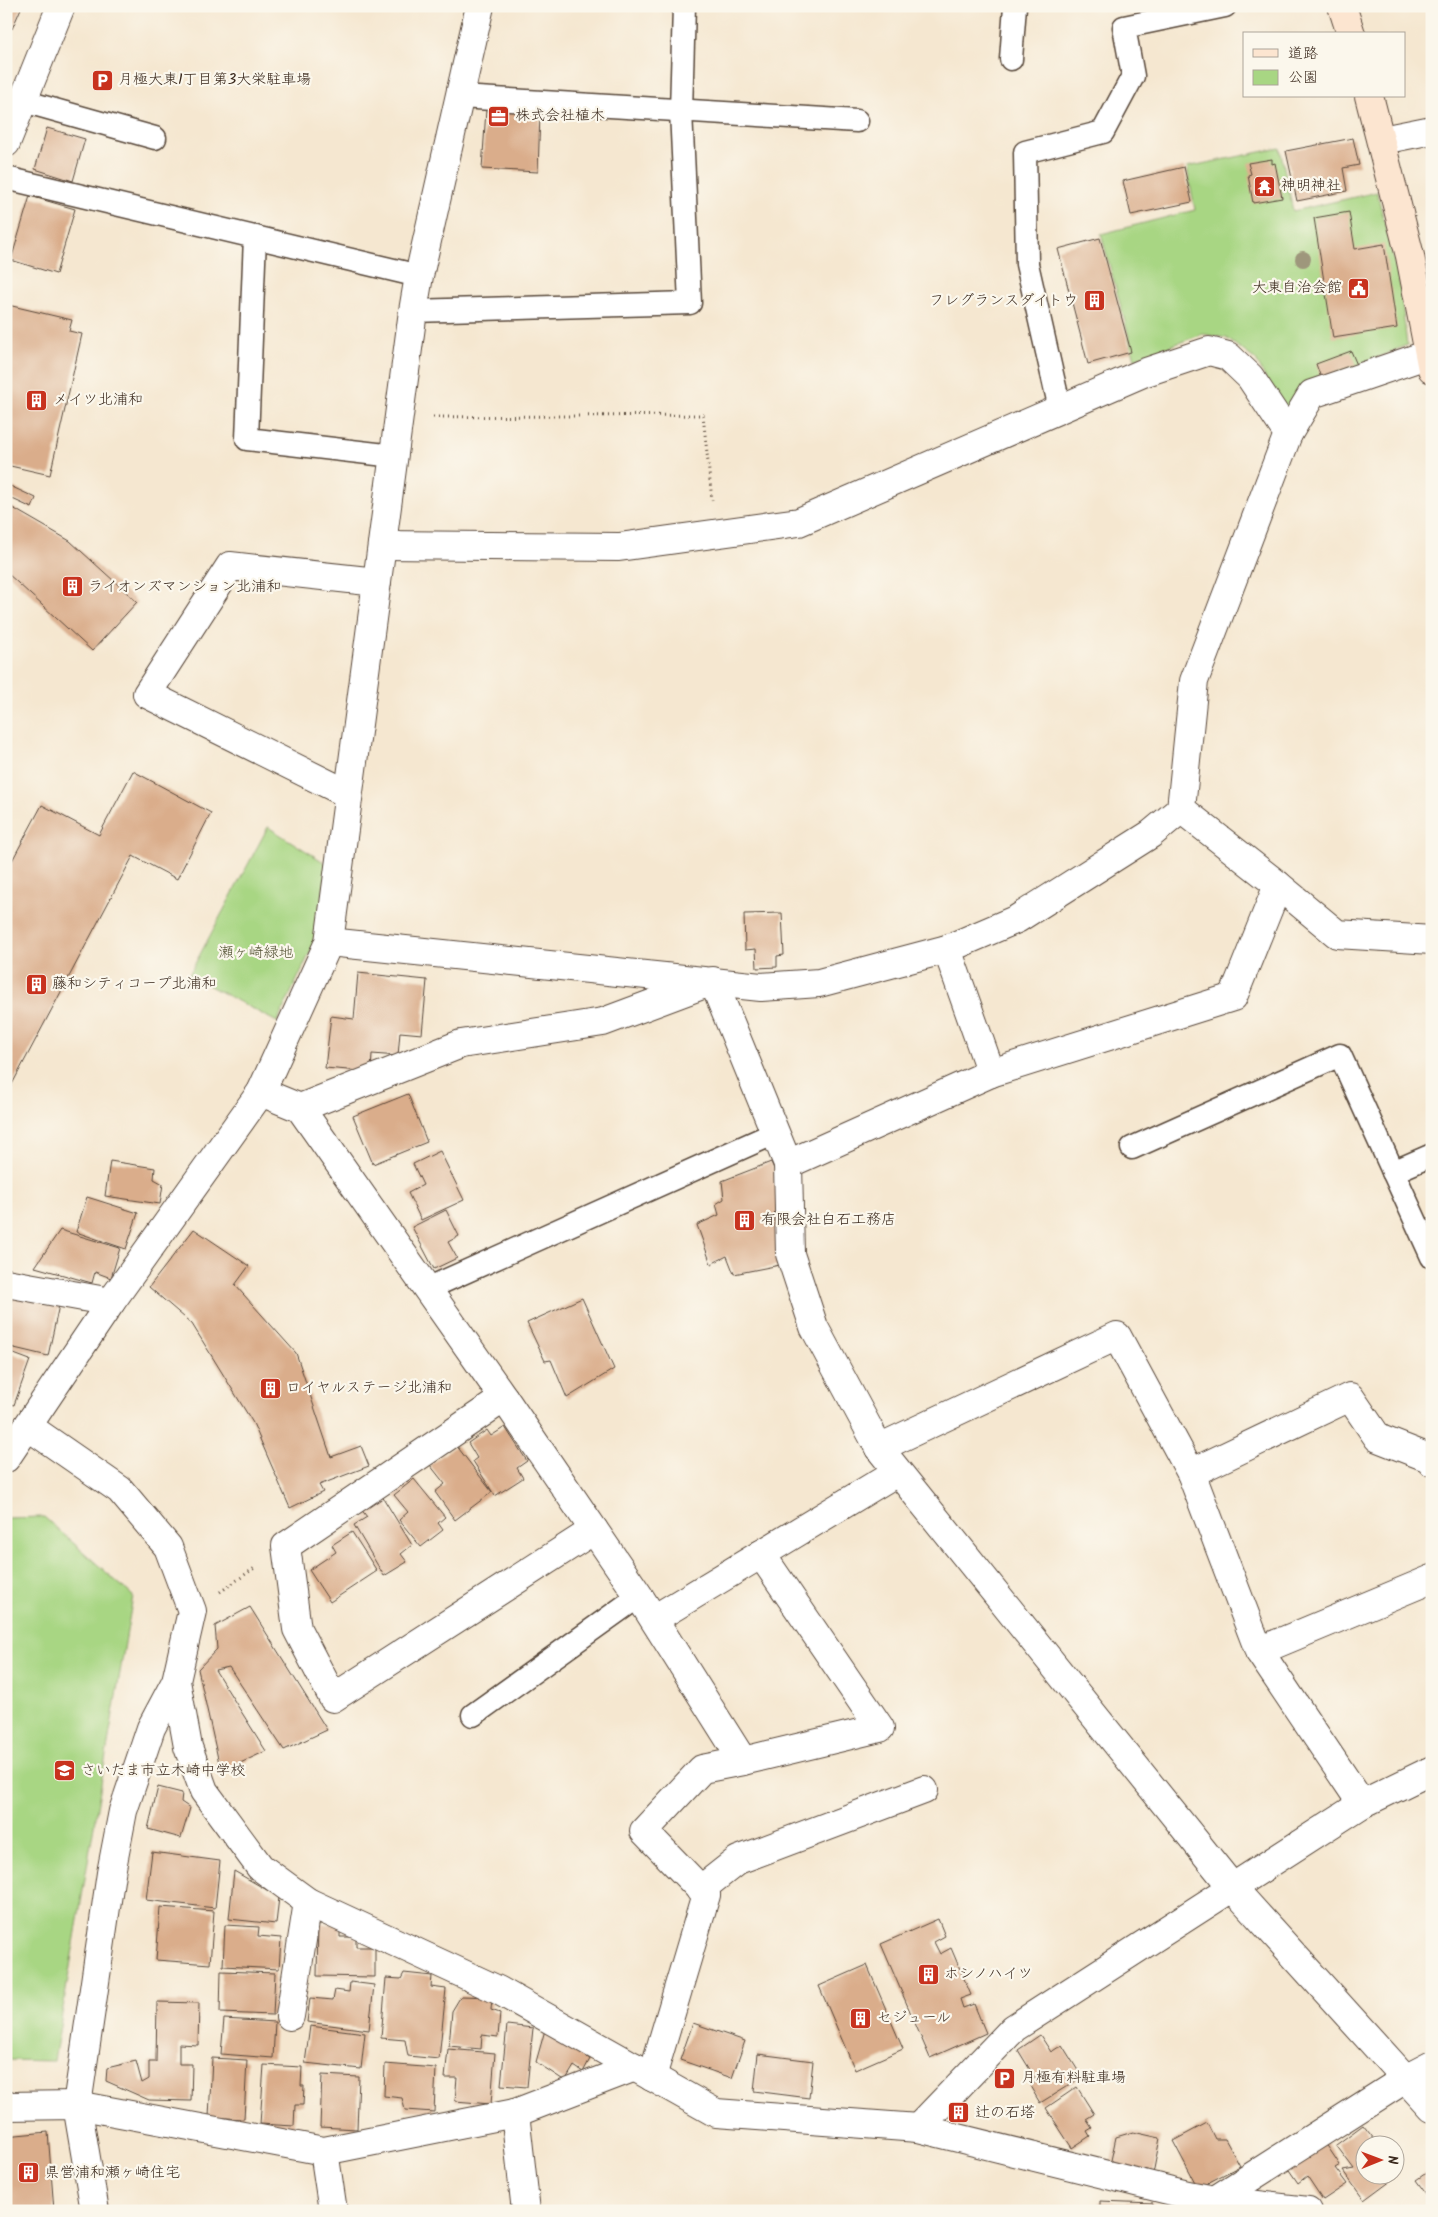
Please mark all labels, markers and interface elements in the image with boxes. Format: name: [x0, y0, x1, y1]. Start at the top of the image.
legend: [1243, 32, 1406, 98]
text: 道路: [1288, 42, 1318, 66]
text: 公園: [1288, 66, 1318, 90]
parking icon: 月極大東1丁目第3大栄駐車場: [90, 68, 114, 92]
place label: 月極大東1丁目第3大栄駐車場: [118, 68, 311, 92]
office icon: 株式会社植木: [487, 104, 511, 128]
place label: 株式会社植木: [515, 104, 605, 128]
temple icon: 神明神社: [1253, 174, 1277, 198]
place label: 神明神社: [1281, 174, 1341, 198]
place label: 大東自治会館: [1252, 276, 1342, 300]
public building icon: 大東自治会館: [1346, 276, 1370, 300]
place label: フレグランスダイトウ: [929, 289, 1078, 313]
building icon: フレグランスダイトウ: [1082, 289, 1106, 313]
building icon: メイツ北浦和: [25, 388, 49, 412]
place label: メイツ北浦和: [53, 388, 143, 412]
building icon: ライオンズマンション北浦和: [60, 575, 84, 599]
place label: ライオンズマンション北浦和: [88, 575, 281, 599]
park label: 瀬ヶ崎緑地: [218, 941, 294, 965]
building icon: 藤和シティコープ北浦和: [24, 972, 48, 996]
place label: 藤和シティコープ北浦和: [52, 972, 216, 996]
building icon: 有限会社白石工務店: [733, 1208, 757, 1232]
place label: 有限会社白石工務店: [761, 1208, 896, 1232]
building icon: ロイヤルステージ北浦和: [258, 1376, 282, 1400]
place label: ロイヤルステージ北浦和: [286, 1376, 452, 1400]
school or university icon: さいたま市立木崎中学校: [53, 1759, 77, 1783]
place label: さいたま市立木崎中学校: [81, 1759, 245, 1783]
building icon: ホシノハイツ: [916, 1962, 940, 1986]
place label: ホシノハイツ: [944, 1962, 1033, 1986]
building icon: セジュール: [849, 2006, 873, 2030]
place label: セジュール: [877, 2006, 951, 2030]
parking icon: 月極有料駐車場: [993, 2066, 1017, 2090]
place label: 月極有料駐車場: [1021, 2066, 1126, 2090]
building icon: 辻の石塔: [947, 2101, 971, 2125]
place label: 辻の石塔: [975, 2101, 1035, 2125]
north arrow: [1356, 2134, 1406, 2184]
text: N: [1381, 2155, 1403, 2165]
building icon: 県営浦和瀬ヶ崎住宅: [17, 2161, 41, 2185]
place label: 県営浦和瀬ヶ崎住宅: [45, 2161, 180, 2185]

